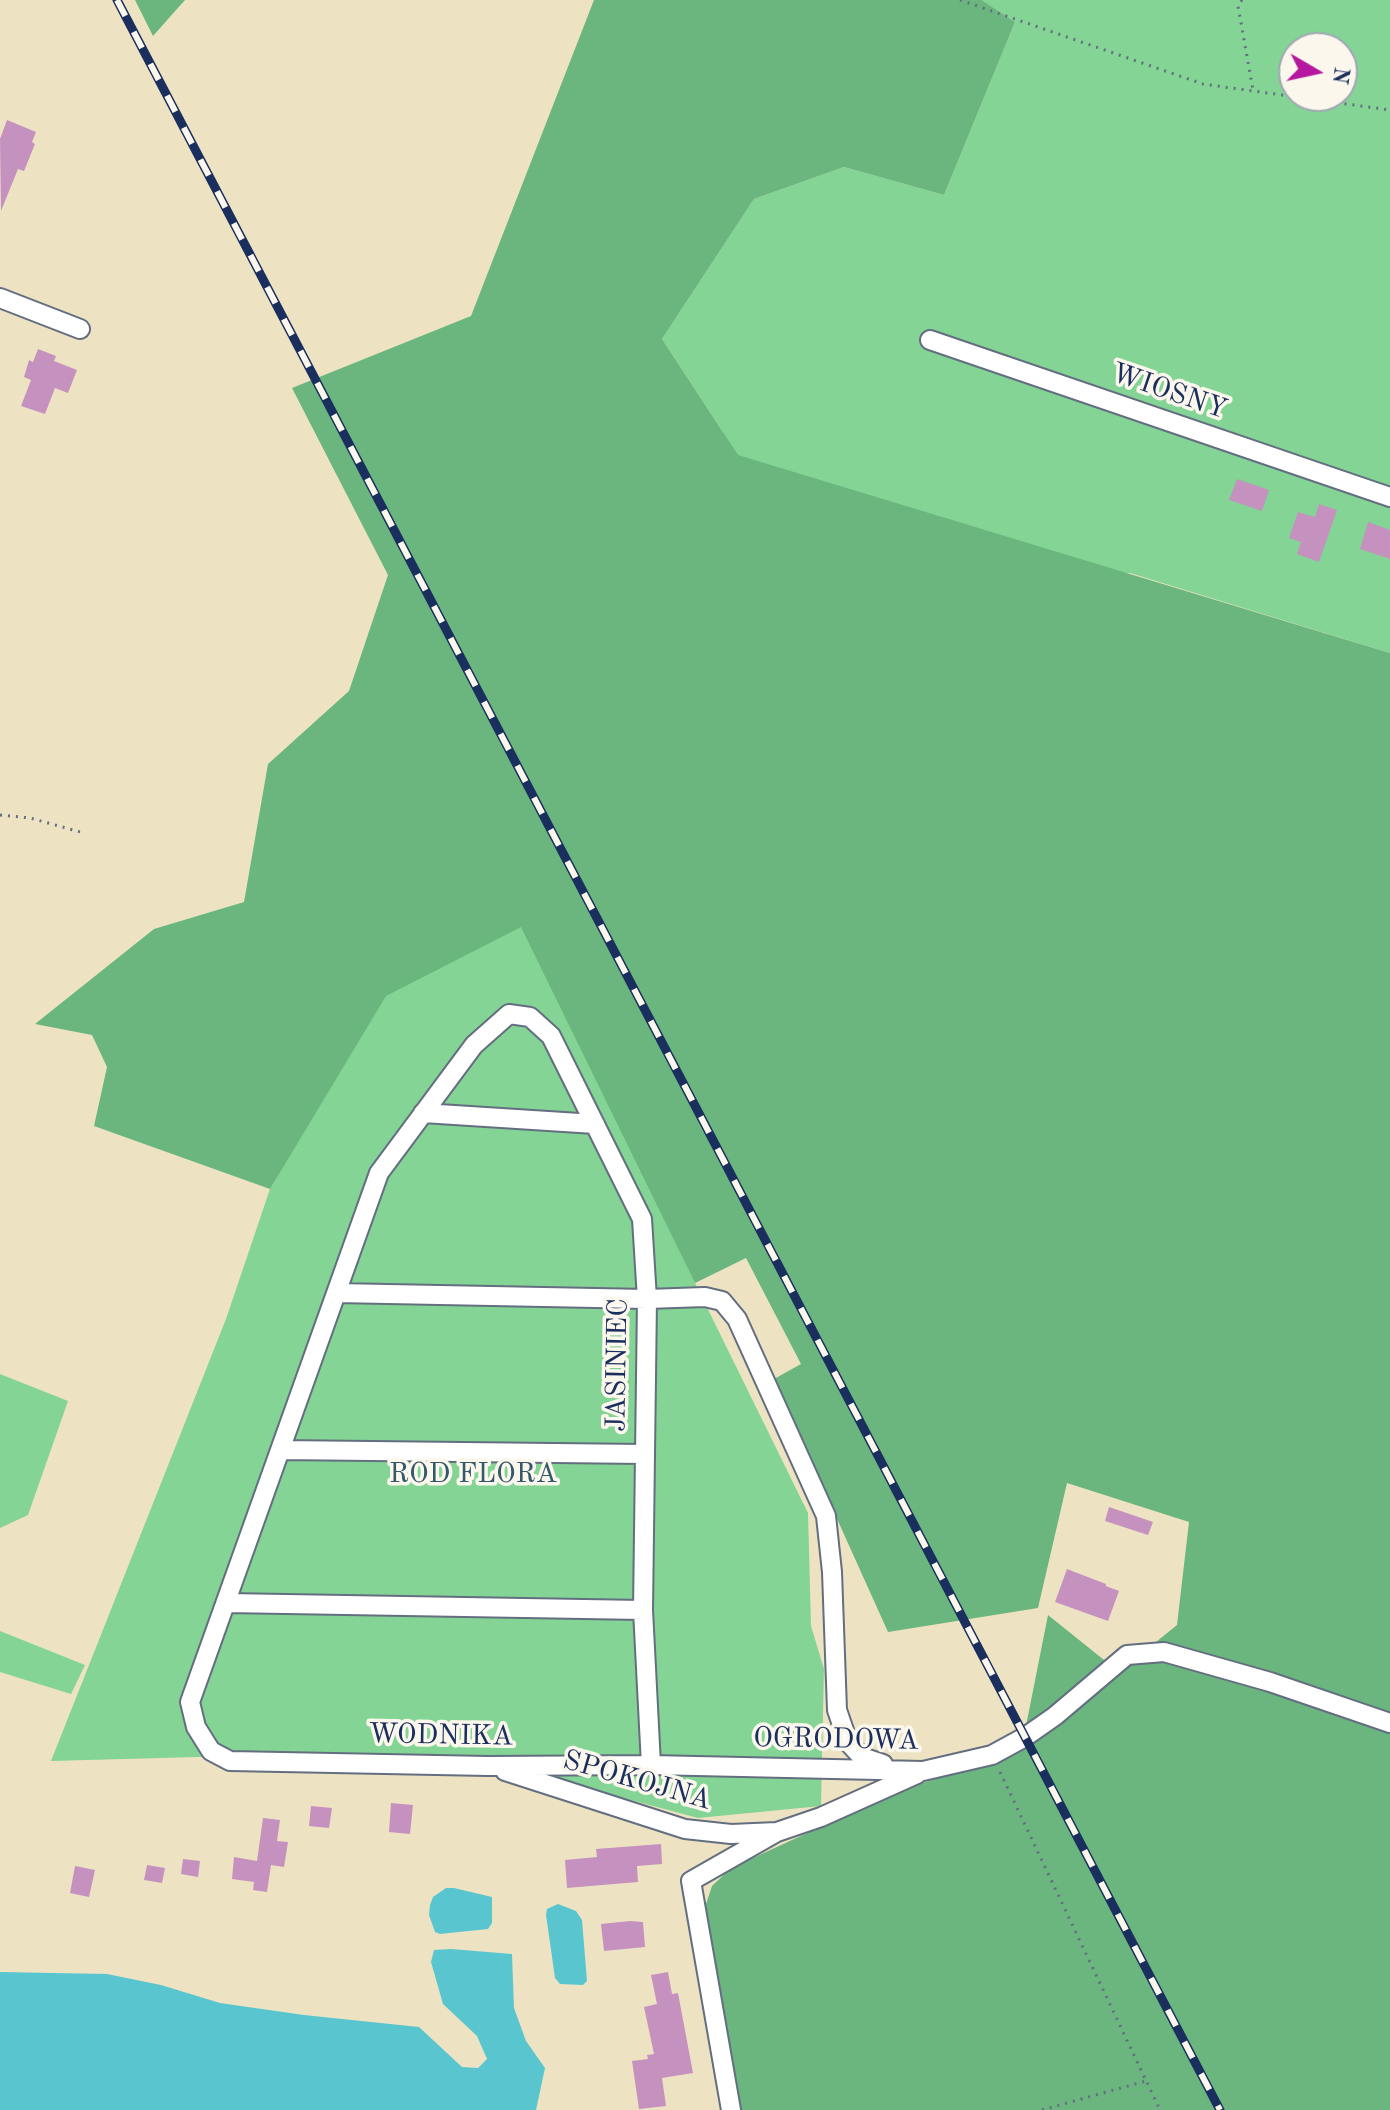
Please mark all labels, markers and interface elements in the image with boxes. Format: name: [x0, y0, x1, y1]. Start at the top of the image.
north arrow: [1278, 32, 1358, 112]
text: N: [1328, 65, 1352, 85]
street label: WIOSNY: [1107, 357, 1231, 427]
street label: JASINIEC: [600, 1298, 636, 1432]
park label: ROD FLORA: [389, 1458, 557, 1492]
street label: WODNIKA: [368, 1718, 514, 1754]
street label: OGRODOWA: [753, 1722, 919, 1758]
street label: SPOKOJNA: [559, 1744, 715, 1818]

